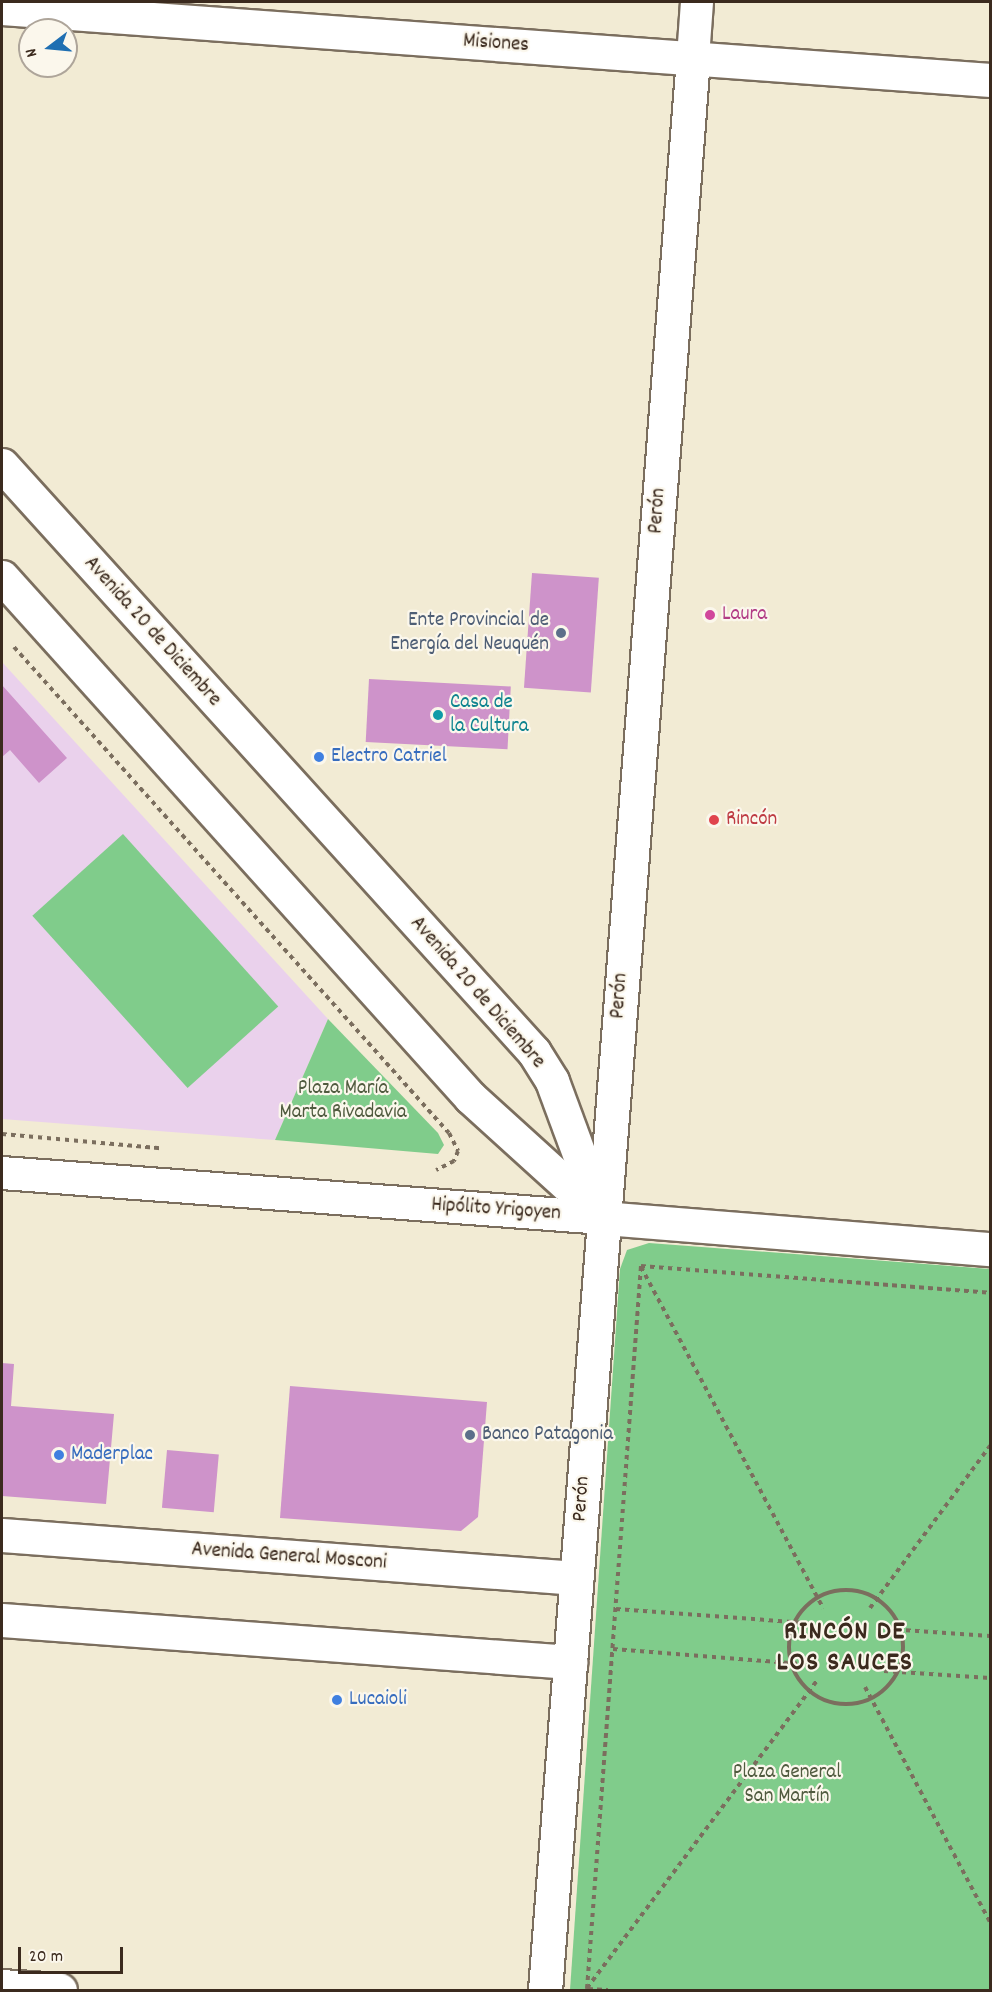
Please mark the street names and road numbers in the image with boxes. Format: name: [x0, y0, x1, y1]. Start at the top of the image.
street label: Misiones: [462, 29, 530, 59]
street label: Perón: [644, 487, 672, 535]
street label: Avenida 20 de Diciembre: [78, 552, 226, 712]
street label: Avenida 20 de Diciembre: [404, 912, 550, 1074]
street label: Perón: [606, 972, 634, 1020]
street label: Hipólito Yrigoyen: [430, 1193, 562, 1227]
street label: Perón: [568, 1475, 596, 1523]
street label: Avenida General Mosconi: [191, 1538, 387, 1576]

